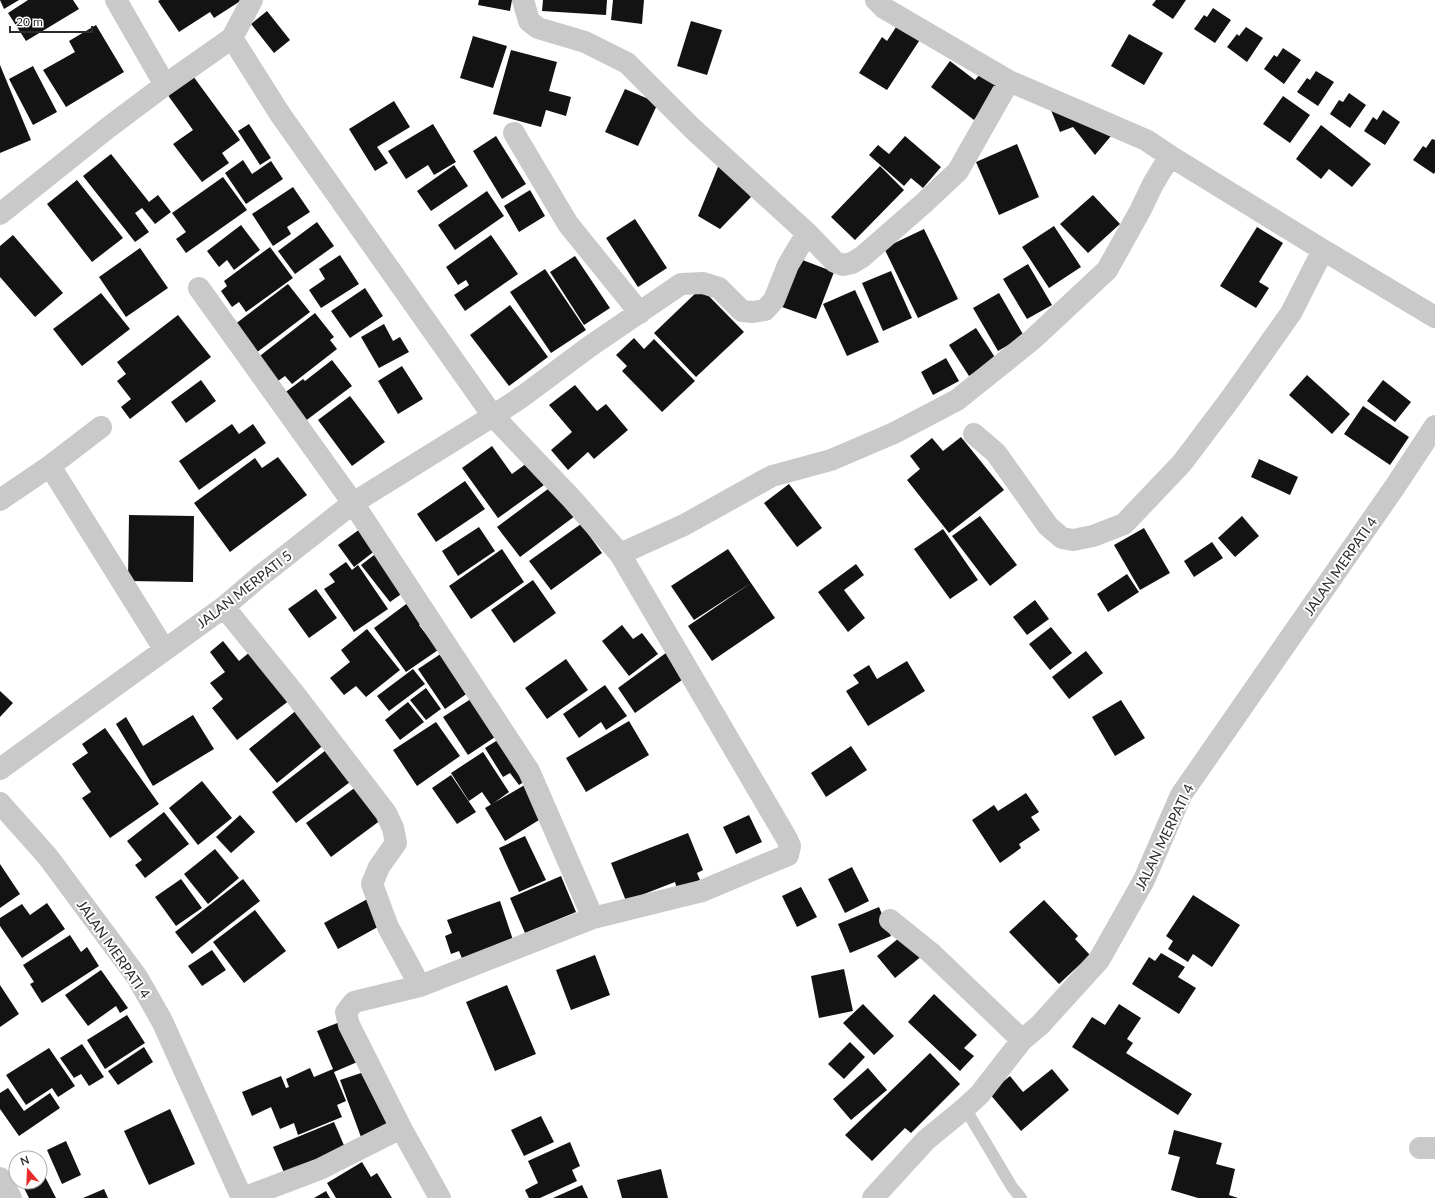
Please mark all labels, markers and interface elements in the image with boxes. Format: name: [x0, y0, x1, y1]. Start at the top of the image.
scale bar: [10, 8, 92, 34]
text: 20 m: [16, 14, 43, 29]
street label: JALAN MERPATI 4: [1300, 514, 1380, 618]
street label: JALAN MERPATI 5: [193, 547, 295, 631]
street label: JALAN MERPATI 4: [1131, 781, 1197, 893]
street label: JALAN MERPATI 4: [74, 897, 154, 1001]
north arrow: [8, 1150, 48, 1190]
text: N: [18, 1153, 31, 1168]

